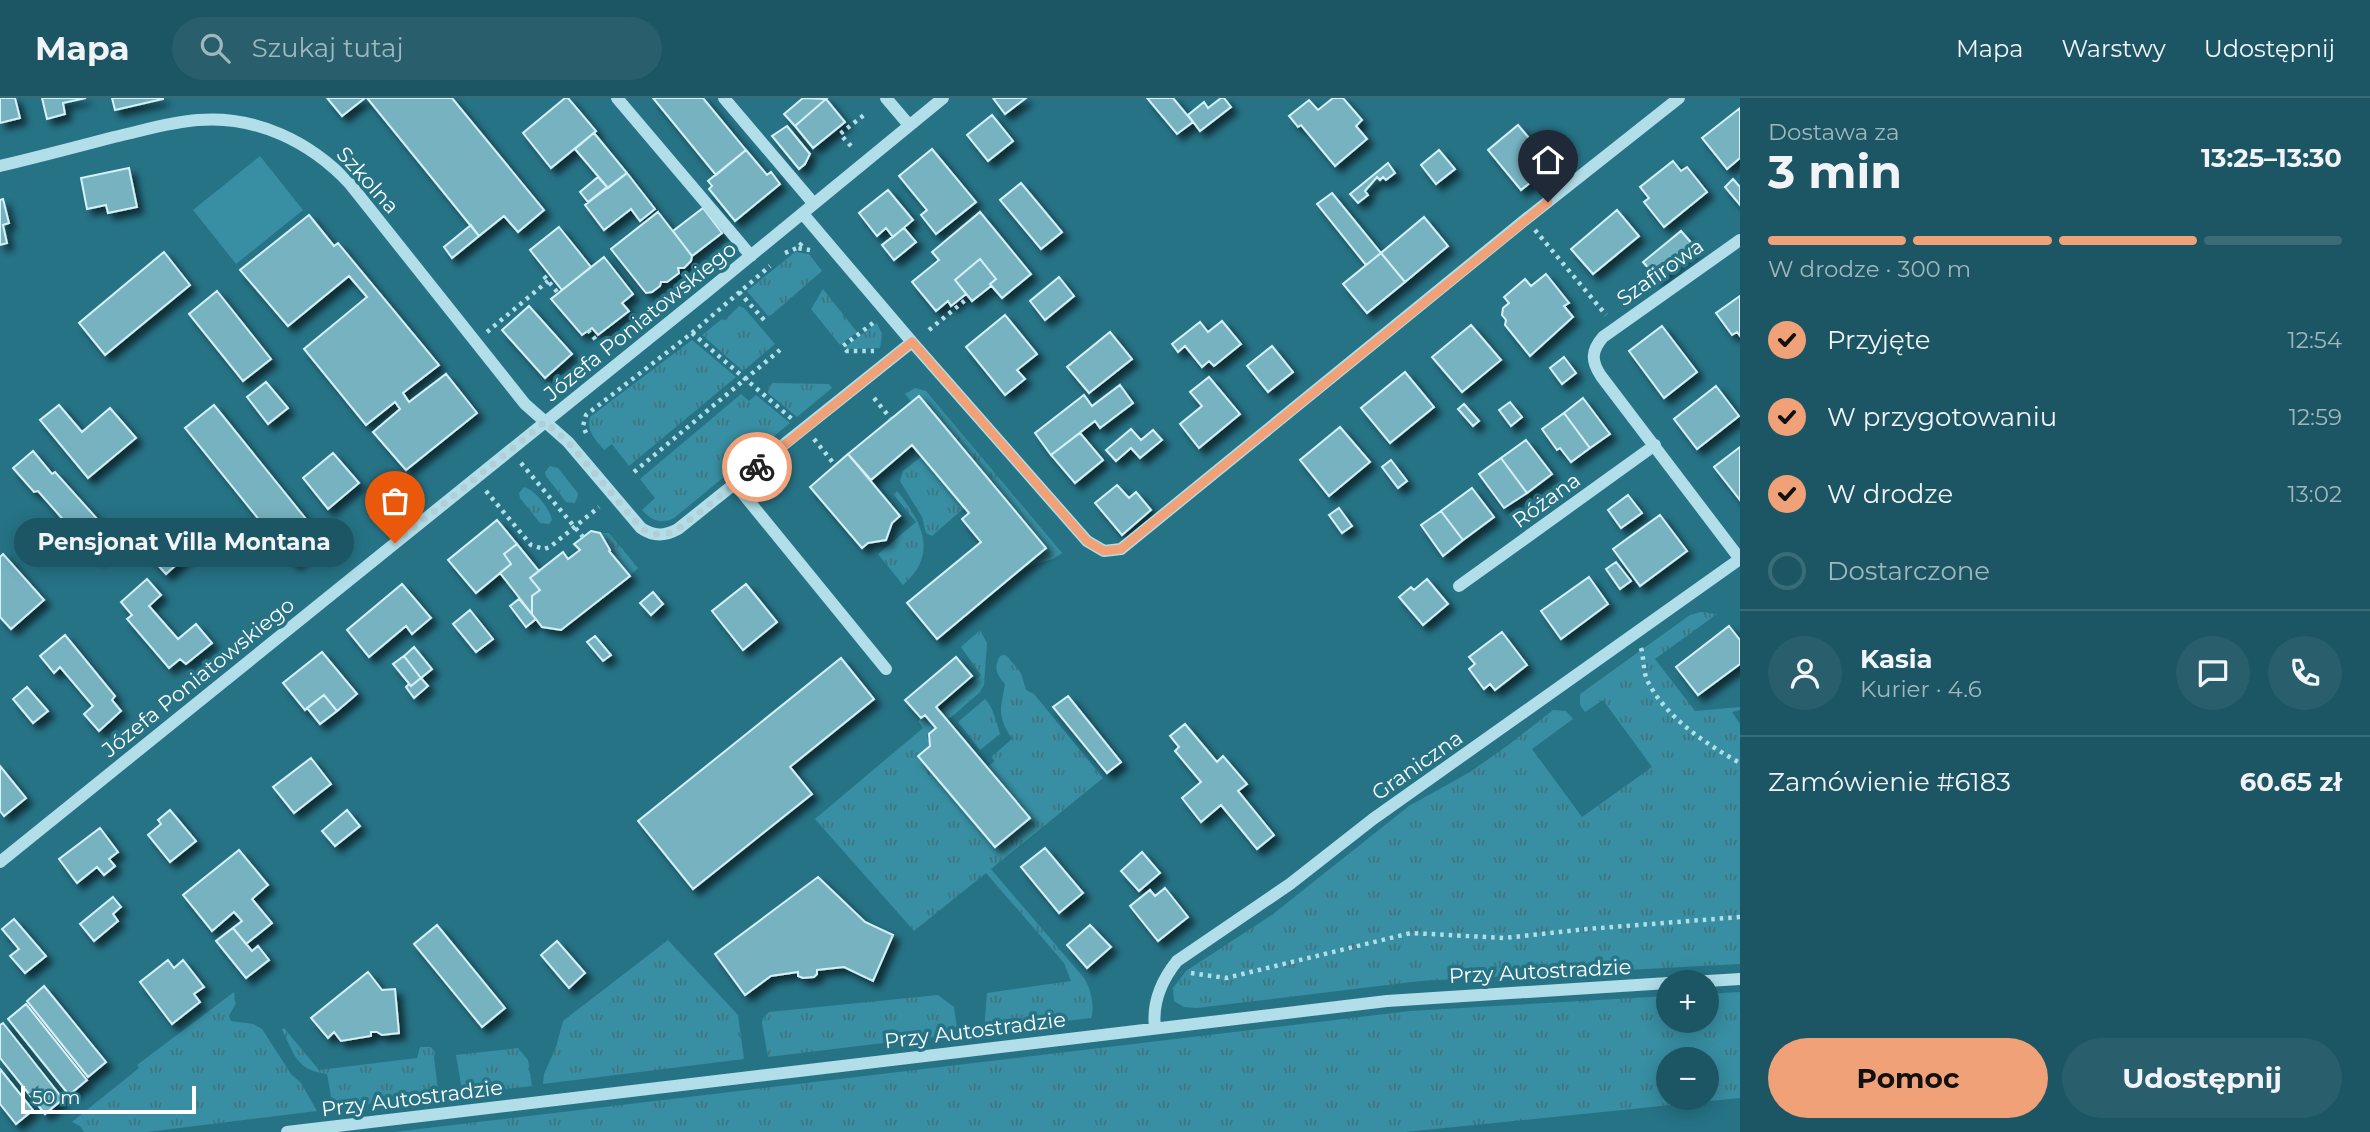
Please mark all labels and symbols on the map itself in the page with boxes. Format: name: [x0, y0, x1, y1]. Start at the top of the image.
pin: [1518, 130, 1578, 202]
street label: Szkolna: [332, 141, 404, 219]
street label: Szafirowa: [1612, 233, 1708, 311]
street label: Józefa Poniatowskiego: [538, 236, 741, 407]
courier: [722, 432, 792, 502]
street label: Różana: [1507, 467, 1585, 533]
pin: [365, 471, 425, 543]
callout: Pensjonat Villa Montana: [14, 518, 353, 568]
street label: Józefa Poniatowskiego: [96, 592, 299, 763]
street label: Graniczna: [1367, 725, 1467, 805]
street label: Przy Autostradzie: [1448, 954, 1632, 988]
street label: Przy Autostradzie: [883, 1006, 1067, 1054]
street label: Przy Autostradzie: [320, 1074, 504, 1122]
scale bar: [21, 1083, 196, 1115]

